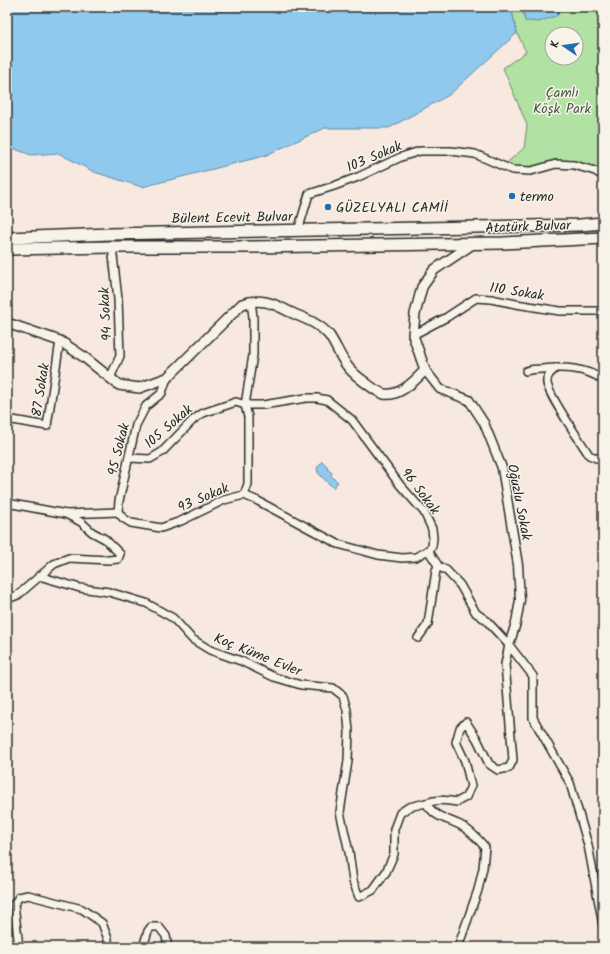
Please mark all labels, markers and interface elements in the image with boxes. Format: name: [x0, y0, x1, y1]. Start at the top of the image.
north arrow: [544, 26, 584, 66]
text: K: [546, 38, 565, 49]
park label: Çamlı Köşk Park: [533, 82, 591, 120]
street label: 103 Sokak: [343, 135, 406, 178]
place label: termo: [520, 186, 554, 208]
marker: termo: [507, 191, 517, 201]
place label: GÜZELYALI CAMİİ: [336, 197, 449, 219]
marker: GÜZELYALI CAMİİ: [323, 202, 333, 212]
street label: Bülent Ecevit Bulvar: [171, 206, 294, 230]
street label: Atatürk Bulvar: [485, 214, 573, 239]
street label: 110 Sokak: [488, 277, 546, 307]
street label: 94 Sokak: [94, 286, 118, 341]
street label: 87 Sokak: [26, 361, 56, 419]
street label: 105 Sokak: [140, 399, 198, 454]
street label: 95 Sokak: [102, 420, 136, 478]
street label: Oğuzlu Sokak: [501, 462, 537, 543]
street label: 96 Sokak: [395, 464, 445, 520]
street label: 93 Sokak: [174, 477, 233, 519]
street label: Koç Küme Evler: [210, 627, 306, 683]

